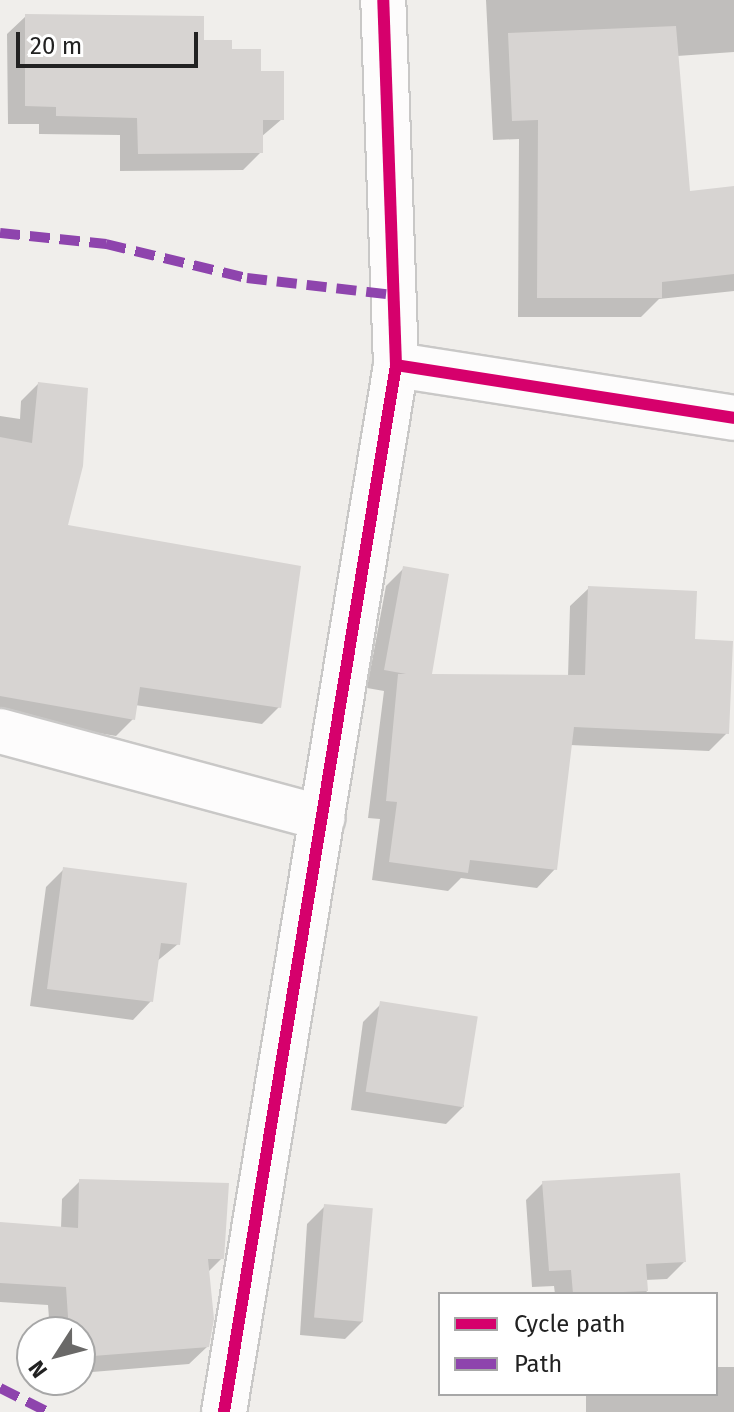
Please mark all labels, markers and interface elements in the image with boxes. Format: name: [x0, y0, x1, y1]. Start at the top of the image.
scale bar: [20, 16, 202, 66]
text: 20 m: [30, 32, 82, 60]
legend: [438, 1292, 718, 1396]
text: Cycle path: [514, 1310, 626, 1338]
north arrow: [16, 1316, 96, 1396]
text: Path: [514, 1350, 562, 1378]
text: N: [23, 1355, 53, 1383]

